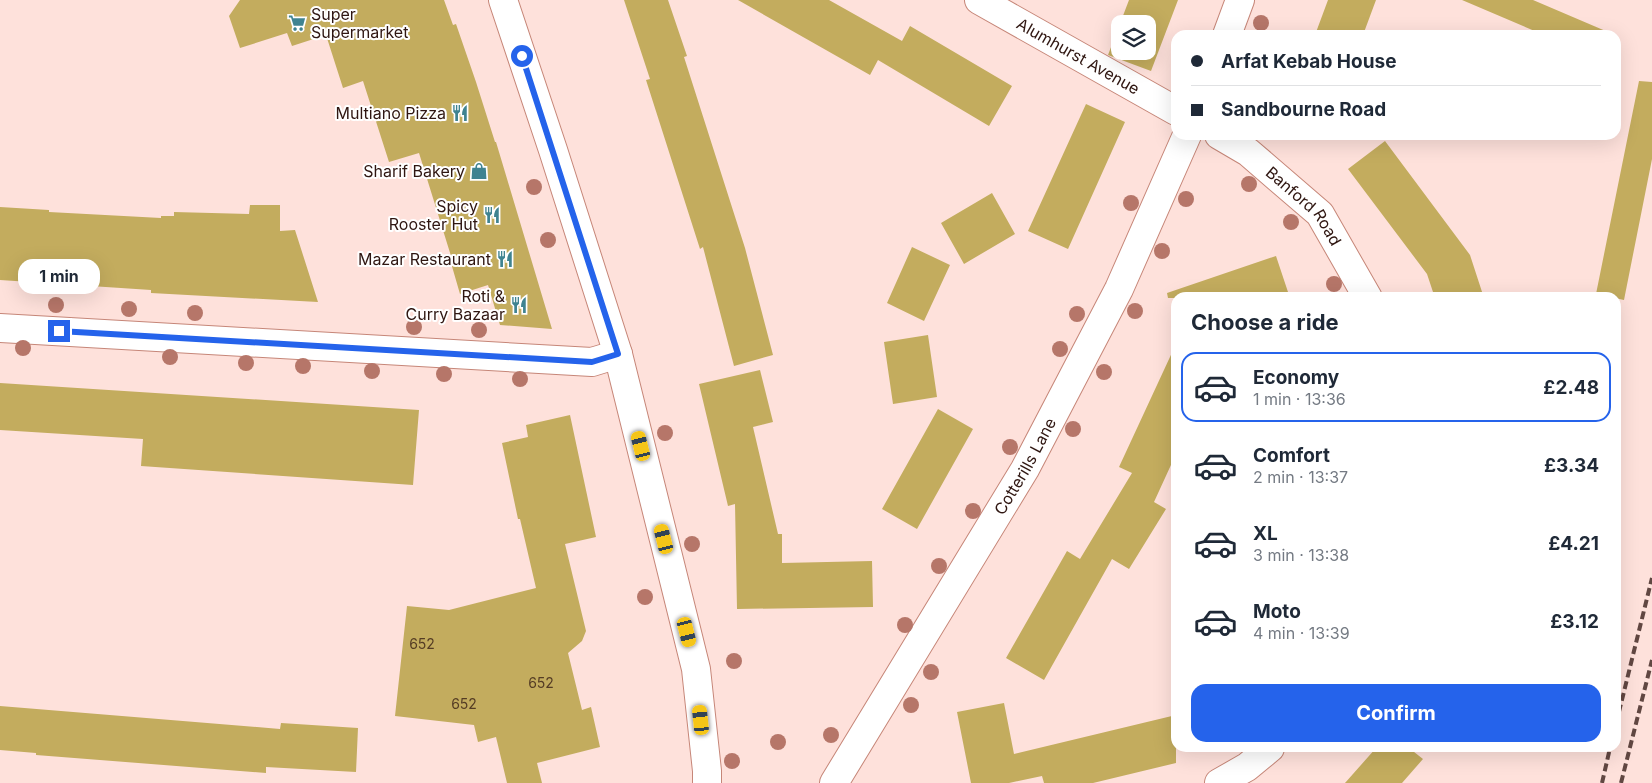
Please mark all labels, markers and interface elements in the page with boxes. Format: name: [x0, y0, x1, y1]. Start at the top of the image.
place label: Super Supermarket: [311, 4, 408, 42]
supermarket icon: Super Supermarket: [287, 13, 307, 33]
street label: Alumhurst Avenue: [1013, 13, 1143, 98]
map controls: [1111, 15, 1156, 60]
button: layers: [1111, 15, 1156, 60]
route start: [511, 45, 533, 67]
text: Arfat Kebab House: [1221, 50, 1397, 73]
text: Sandbourne Road: [1221, 98, 1386, 121]
place label: Multiano Pizza: [336, 103, 446, 123]
restaurant icon: Multiano Pizza: [450, 103, 470, 123]
place label: Sharif Bakery: [363, 161, 465, 181]
shop icon: Sharif Bakery: [469, 161, 489, 181]
street label: Banford Road: [1262, 162, 1346, 249]
place label: Spicy Rooster Hut: [389, 196, 478, 234]
restaurant icon: Spicy Rooster Hut: [482, 205, 502, 225]
place label: Mazar Restaurant: [358, 249, 491, 269]
restaurant icon: Mazar Restaurant: [495, 249, 515, 269]
callout: 1 min: [18, 258, 100, 294]
text: 1 min: [39, 266, 79, 286]
place label: Roti & Curry Bazaar: [406, 286, 506, 324]
restaurant icon: Roti & Curry Bazaar: [509, 295, 529, 315]
text: Choose a ride: [1191, 309, 1339, 335]
route end: [48, 320, 70, 342]
icon: car: [1193, 365, 1238, 410]
text: Economy: [1253, 366, 1339, 389]
text: £2.48: [1543, 376, 1599, 399]
text: 1 min · 13:36: [1253, 389, 1346, 409]
street label: Cotterills Lane: [990, 414, 1060, 518]
car: [630, 430, 651, 462]
icon: car: [1193, 443, 1238, 488]
text: Comfort: [1253, 444, 1330, 467]
text: £3.34: [1544, 454, 1599, 477]
text: 2 min · 13:37: [1253, 467, 1348, 487]
icon: car: [1193, 521, 1238, 566]
text: XL: [1253, 522, 1278, 545]
car: [653, 523, 674, 555]
text: £4.21: [1548, 532, 1599, 555]
text: 3 min · 13:38: [1253, 545, 1349, 565]
icon: car: [1193, 599, 1238, 644]
text: Moto: [1253, 600, 1301, 623]
text: £3.12: [1550, 610, 1599, 633]
car: [676, 616, 697, 648]
text: 4 min · 13:39: [1253, 623, 1350, 643]
house number: 652: [409, 635, 435, 652]
house number: 652: [528, 674, 554, 691]
button: Confirm: [1191, 684, 1601, 742]
house number: 652: [451, 695, 477, 712]
car: [691, 704, 710, 736]

